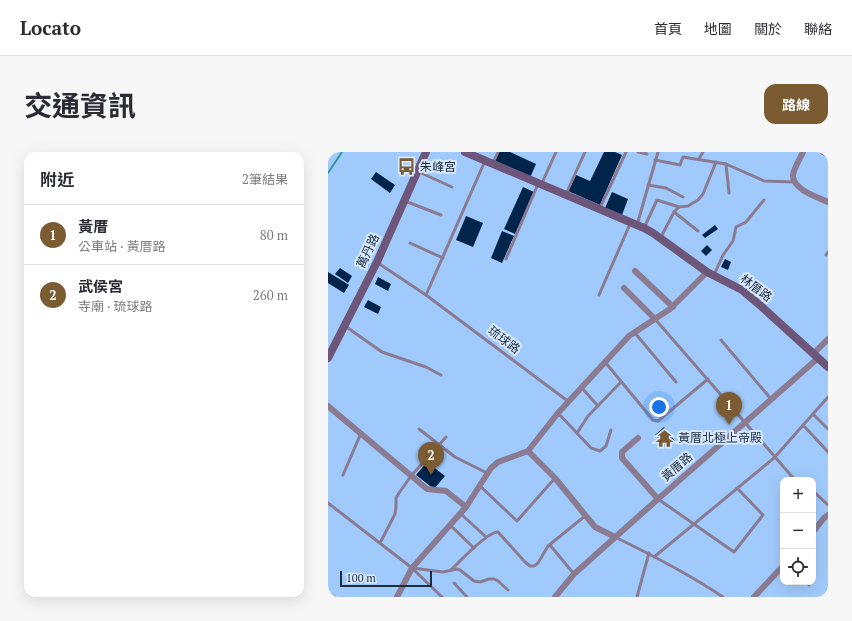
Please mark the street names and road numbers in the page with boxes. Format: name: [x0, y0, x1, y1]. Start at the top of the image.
street label: 萬丹路: [353, 231, 382, 270]
street label: 林厝路: [737, 271, 775, 304]
street label: 琉球路: [485, 323, 523, 356]
street label: 黃厝路: [658, 449, 695, 484]

